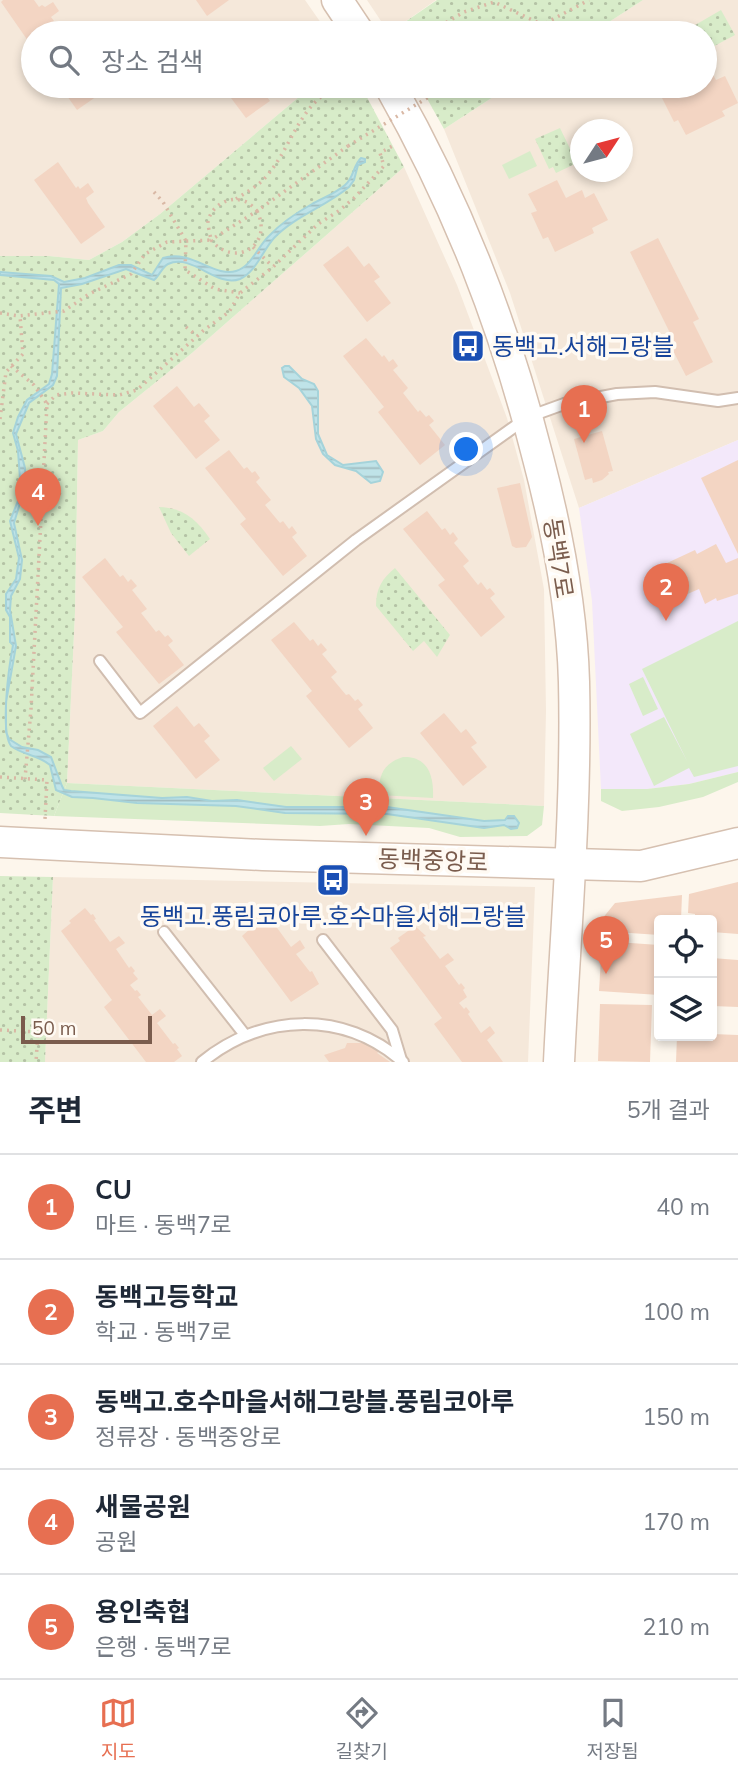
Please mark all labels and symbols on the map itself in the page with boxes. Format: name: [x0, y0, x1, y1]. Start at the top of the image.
north arrow: [570, 119, 633, 182]
bus stop icon: 동백고.서해그랑블: [449, 327, 487, 365]
place label: 동백고.서해그랑블: [492, 331, 674, 361]
pin: 1: [561, 385, 607, 443]
your location: [449, 432, 483, 466]
pin: 4: [15, 468, 61, 526]
street label: 동백7로: [538, 516, 580, 600]
pin: 2: [643, 563, 689, 621]
pin: 3: [343, 778, 389, 836]
street label: 동백중앙로: [377, 843, 489, 877]
bus stop icon: 동백고.풍림코아루.호수마을서해그랑블: [314, 861, 352, 899]
place label: 동백고.풍림코아루.호수마을서해그랑블: [140, 901, 526, 931]
pin: 5: [583, 916, 629, 974]
scale bar: [21, 1013, 152, 1045]

